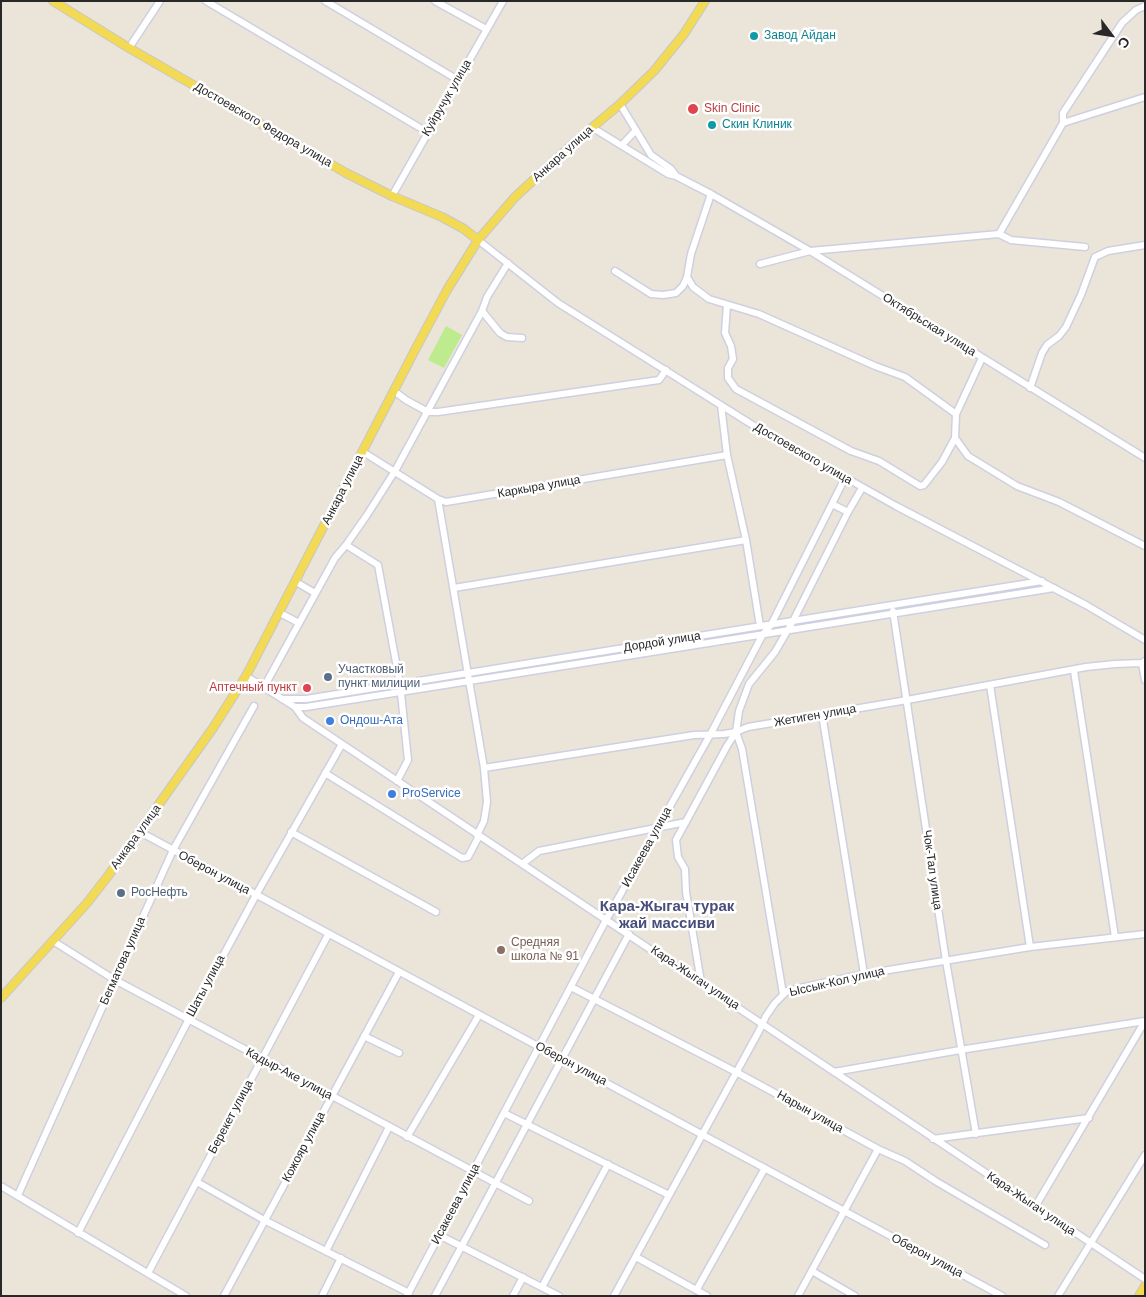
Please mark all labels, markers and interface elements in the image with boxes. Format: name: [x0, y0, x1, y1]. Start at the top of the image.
north arrow: [1086, 10, 1136, 60]
place label: Завод Айдан: [764, 29, 836, 43]
marker: Завод Айдан: [748, 30, 760, 42]
text: С: [1114, 34, 1133, 51]
street label: Куйручук улица: [419, 57, 475, 139]
street label: Достоевского Федора улица: [191, 80, 335, 170]
marker: Skin Clinic: [686, 102, 700, 116]
place label: Skin Clinic: [704, 102, 760, 116]
place label: Скин Клиник: [722, 118, 792, 132]
marker: Скин Клиник: [706, 119, 718, 131]
street label: Анкара улица: [530, 123, 596, 185]
street label: Октябрьская улица: [880, 290, 978, 360]
street label: Достоевского улица: [751, 420, 855, 488]
street label: Анкара улица: [319, 453, 367, 527]
street label: Каркыра улица: [496, 473, 582, 501]
street label: Дордой улица: [622, 629, 702, 655]
place label: Участковый пункт милиции: [338, 663, 420, 691]
marker: Участковый пункт милиции: [322, 671, 334, 683]
place label: Аптечный пункт: [209, 681, 297, 695]
marker: Аптечный пункт: [301, 682, 313, 694]
street label: Жетиген улица: [773, 702, 857, 730]
place label: Ондош-Ата: [340, 714, 403, 728]
marker: Ондош-Ата: [324, 715, 336, 727]
place label: ProService: [402, 787, 461, 801]
marker: ProService: [386, 788, 398, 800]
street label: Анкара улица: [108, 802, 164, 872]
street label: Исакеева улица: [619, 804, 675, 890]
street label: Чок-Тал улица: [919, 829, 945, 911]
street label: Оберон улица: [176, 848, 252, 898]
place label: РосНефть: [131, 886, 188, 900]
marker: РосНефть: [115, 887, 127, 899]
district label: Кара-Жыгач турак жай массиви: [600, 898, 734, 933]
street label: Бегматова улица: [97, 915, 149, 1007]
place label: Средняя школа № 91: [511, 936, 579, 964]
street label: Кара-Жыгач улица: [648, 943, 742, 1013]
marker: Средняя школа № 91: [495, 944, 507, 956]
street label: Шаты улица: [184, 953, 228, 1019]
street label: Ыссык-Кол улица: [788, 964, 886, 1000]
street label: Оберон улица: [533, 1039, 609, 1089]
street label: Кадыр-Аке улица: [243, 1045, 335, 1103]
street label: Берекет улица: [206, 1078, 256, 1156]
street label: Нарын улица: [774, 1088, 846, 1136]
street label: Кожояр улица: [279, 1109, 329, 1185]
street label: Исакеева улица: [429, 1161, 483, 1247]
street label: Кара-Жыгач улица: [984, 1169, 1078, 1239]
street label: Оберон улица: [889, 1231, 965, 1281]

